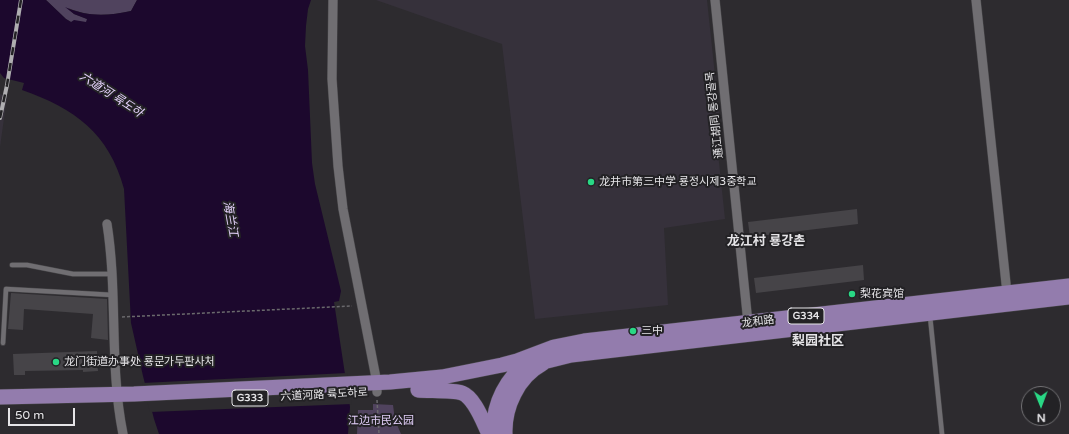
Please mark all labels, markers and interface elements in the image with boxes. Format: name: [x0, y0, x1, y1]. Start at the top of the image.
water label: 六道河 륙도하: [77, 69, 145, 121]
street label: 通江胡同 통강골목: [704, 71, 726, 159]
place label: 龙井市第三中学 룡정시제3중학교: [599, 175, 757, 189]
marker: 龙井市第三中学 룡정시제3중학교: [586, 177, 596, 187]
water label: 海兰江: [220, 200, 240, 238]
district label: 龙江村 룡강촌: [727, 234, 805, 250]
place label: 梨花宾馆: [860, 287, 904, 301]
marker: 梨花宾馆: [847, 289, 857, 299]
road number: G334: [788, 308, 824, 324]
street label: 龙和路: [741, 313, 775, 331]
place label: 三中: [641, 324, 663, 338]
marker: 三中: [628, 326, 638, 336]
district label: 梨园社区: [792, 334, 844, 350]
place label: 龙门街道办事处 룡문가두판사처: [64, 355, 215, 369]
marker: 龙门街道办事处 룡문가두판사처: [51, 357, 61, 367]
street label: 六道河路 륙도하로: [280, 386, 368, 404]
north arrow: [1021, 386, 1061, 426]
road number: G333: [232, 390, 268, 406]
scale bar: [10, 400, 77, 426]
text: 50 m: [15, 408, 44, 422]
text: N: [1037, 411, 1046, 424]
park label: 江边市民公园: [348, 414, 414, 428]

